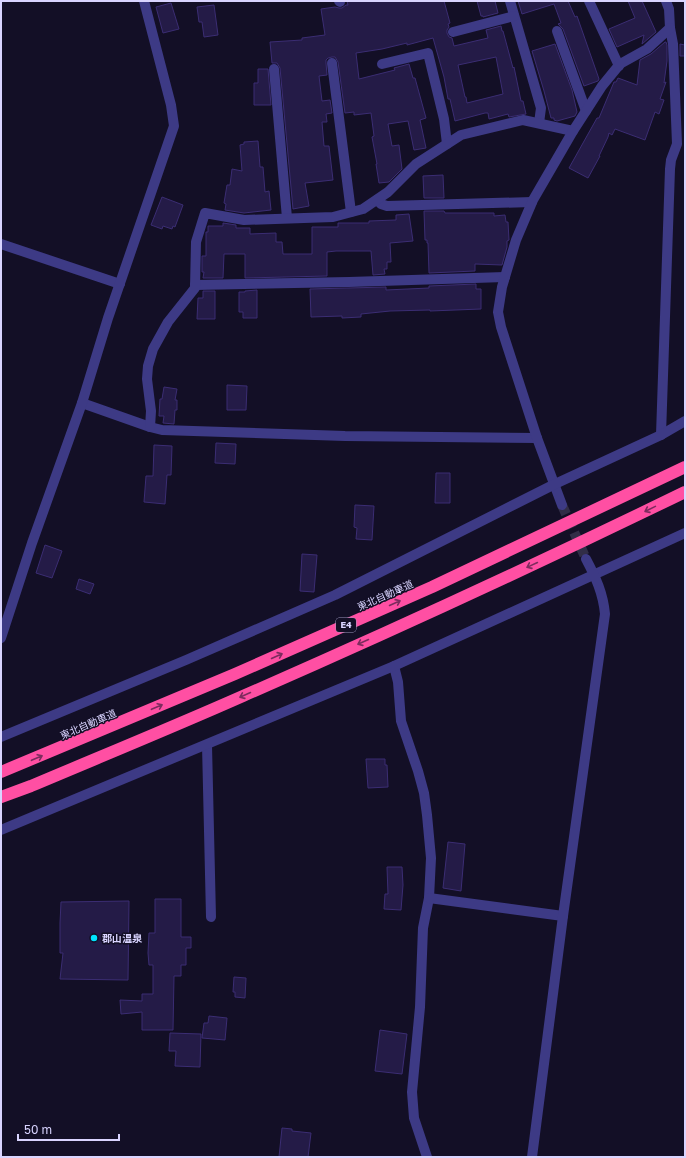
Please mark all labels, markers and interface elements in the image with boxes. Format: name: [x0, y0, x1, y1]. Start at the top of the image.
one-way arrow: [644, 506, 656, 513]
one-way arrow: [527, 562, 539, 569]
street label: 東北自動車道: [355, 577, 415, 613]
one-way arrow: [389, 599, 401, 606]
road number: E4: [336, 618, 356, 632]
one-way arrow: [358, 639, 370, 646]
one-way arrow: [270, 652, 282, 659]
one-way arrow: [239, 692, 251, 700]
one-way arrow: [151, 703, 163, 711]
street label: 東北自動車道: [58, 707, 118, 741]
one-way arrow: [31, 753, 43, 761]
place label: 郡山温泉: [102, 932, 143, 944]
marker: 郡山温泉: [89, 933, 99, 943]
scale bar: [18, 1116, 119, 1142]
text: 50 m: [24, 1122, 52, 1137]

